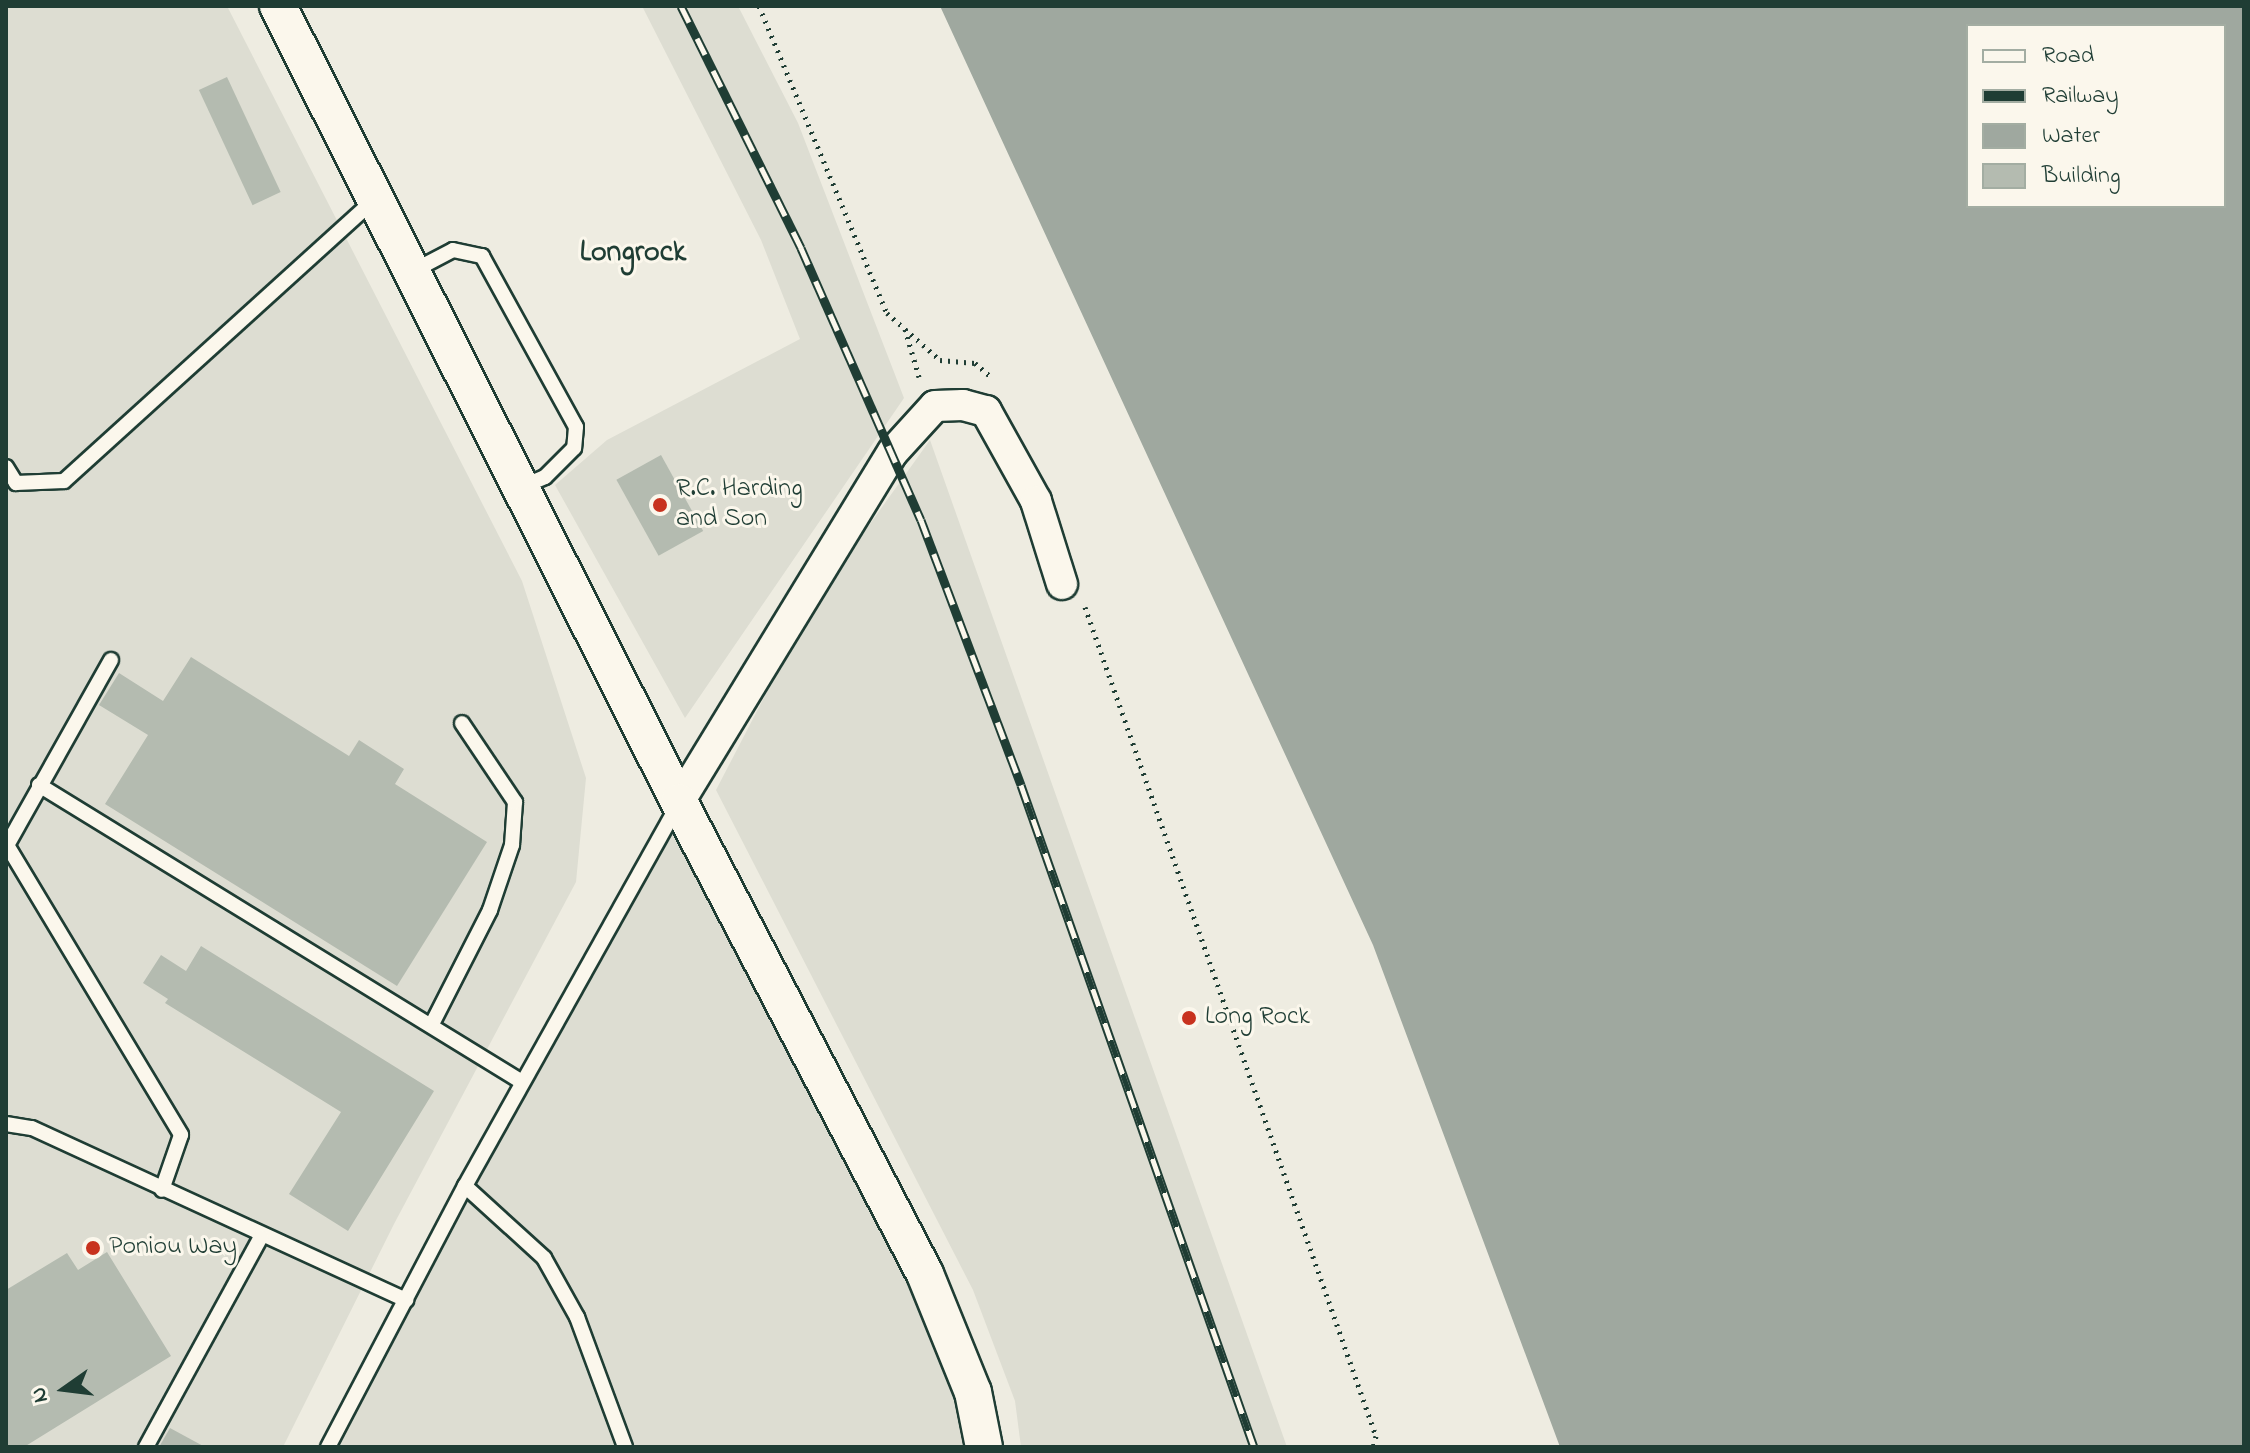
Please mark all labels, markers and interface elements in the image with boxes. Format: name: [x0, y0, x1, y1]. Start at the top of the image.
legend: [1966, 24, 2226, 208]
text: Road: [2042, 39, 2094, 74]
text: Railway: [2042, 79, 2119, 114]
text: Water: [2042, 119, 2100, 154]
text: Building: [2042, 159, 2121, 194]
district label: Longrock: [580, 235, 686, 271]
place label: R.C. Harding and Son: [676, 474, 803, 536]
marker: R.C. Harding and Son: [651, 496, 669, 514]
place label: Long Rock: [1205, 1002, 1310, 1034]
marker: Long Rock: [1180, 1009, 1198, 1027]
place label: Poniou Way: [109, 1232, 237, 1264]
marker: Poniou Way: [84, 1239, 102, 1257]
north arrow: [24, 1349, 104, 1429]
text: N: [23, 1384, 58, 1406]

